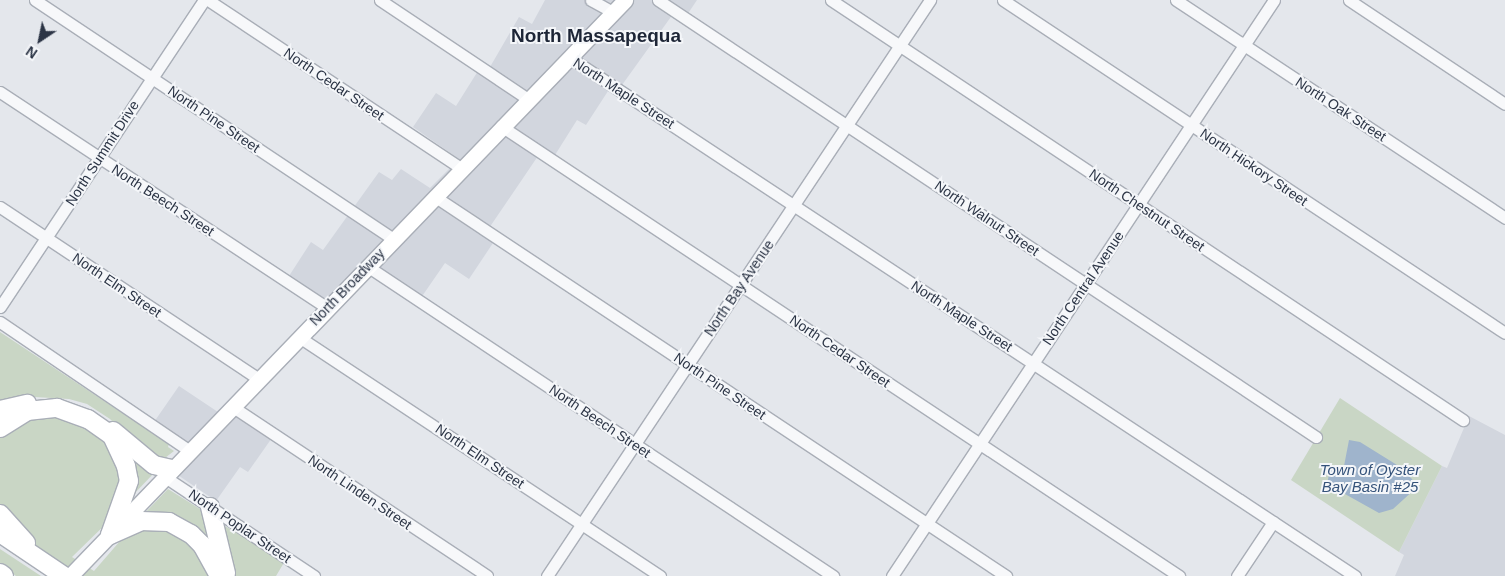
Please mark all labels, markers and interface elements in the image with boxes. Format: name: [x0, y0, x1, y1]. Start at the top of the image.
north arrow: [15, 15, 65, 65]
district label: North Massapequa: [511, 25, 681, 47]
text: N: [23, 43, 40, 62]
street label: North Cedar Street: [281, 44, 387, 124]
street label: North Maple Street: [570, 54, 678, 132]
street label: North Oak Street: [1292, 73, 1390, 145]
street label: North Pine Street: [165, 82, 263, 156]
street label: North Summit Drive: [62, 97, 142, 209]
street label: North Hickory Street: [1197, 125, 1311, 209]
street label: North Beech Street: [108, 161, 218, 239]
street label: North Chestnut Street: [1086, 165, 1208, 255]
street label: North Walnut Street: [932, 177, 1042, 259]
street label: North Central Avenue: [1038, 228, 1128, 348]
street label: North Bay Avenue: [700, 236, 778, 340]
street label: North Broadway: [306, 245, 388, 329]
street label: North Elm Street: [69, 249, 165, 321]
street label: North Maple Street: [908, 277, 1016, 355]
street label: North Cedar Street: [787, 311, 893, 391]
street label: North Pine Street: [671, 349, 769, 423]
street label: North Beech Street: [546, 381, 654, 461]
street label: North Elm Street: [432, 420, 528, 492]
street label: North Linden Street: [305, 451, 415, 533]
water label: Town of Oyster Bay Basin #25: [1320, 460, 1420, 495]
street label: North Poplar Street: [186, 486, 294, 566]

